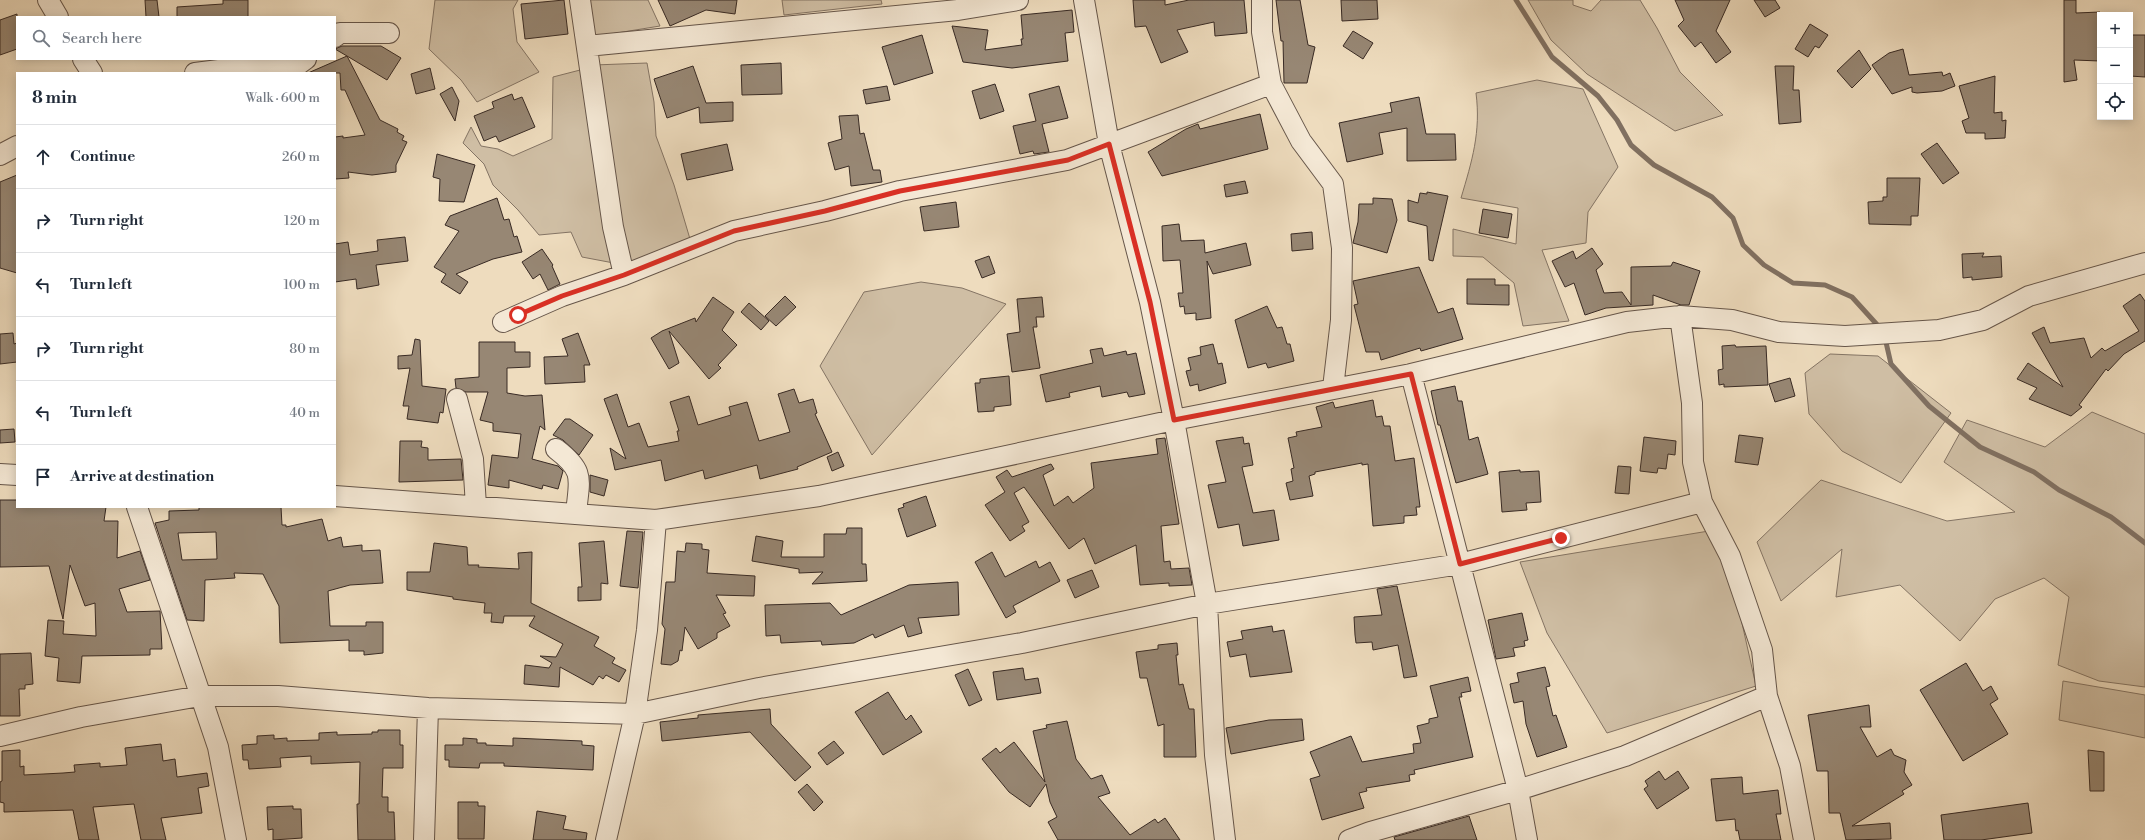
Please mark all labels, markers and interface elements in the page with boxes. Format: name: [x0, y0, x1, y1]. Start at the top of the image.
map controls: [2097, 12, 2133, 120]
button: +: [2097, 12, 2133, 48]
search box: [16, 16, 336, 60]
icon: search: [30, 27, 52, 49]
text: Search here: [62, 29, 142, 48]
button: −: [2097, 48, 2133, 84]
button: locate: [2097, 84, 2133, 120]
text: 8 min: [32, 87, 77, 109]
text: Walk · 600 m: [245, 90, 320, 106]
icon: ahead: [32, 146, 54, 168]
text: Continue: [70, 147, 135, 166]
text: 260 m: [282, 149, 320, 165]
icon: right: [32, 210, 54, 232]
text: Turn right: [70, 211, 144, 230]
text: 120 m: [284, 213, 320, 229]
icon: left: [32, 274, 54, 296]
text: Turn left: [70, 275, 132, 294]
text: 100 m: [284, 277, 320, 293]
route start: [509, 306, 527, 324]
icon: right: [32, 338, 54, 360]
text: Turn right: [70, 339, 144, 358]
text: 80 m: [289, 341, 320, 357]
icon: left: [32, 402, 54, 424]
text: Turn left: [70, 403, 132, 422]
text: 40 m: [290, 405, 320, 421]
icon: arrive: [32, 466, 54, 488]
text: Arrive at destination: [70, 467, 214, 486]
route end: [1552, 529, 1570, 547]

